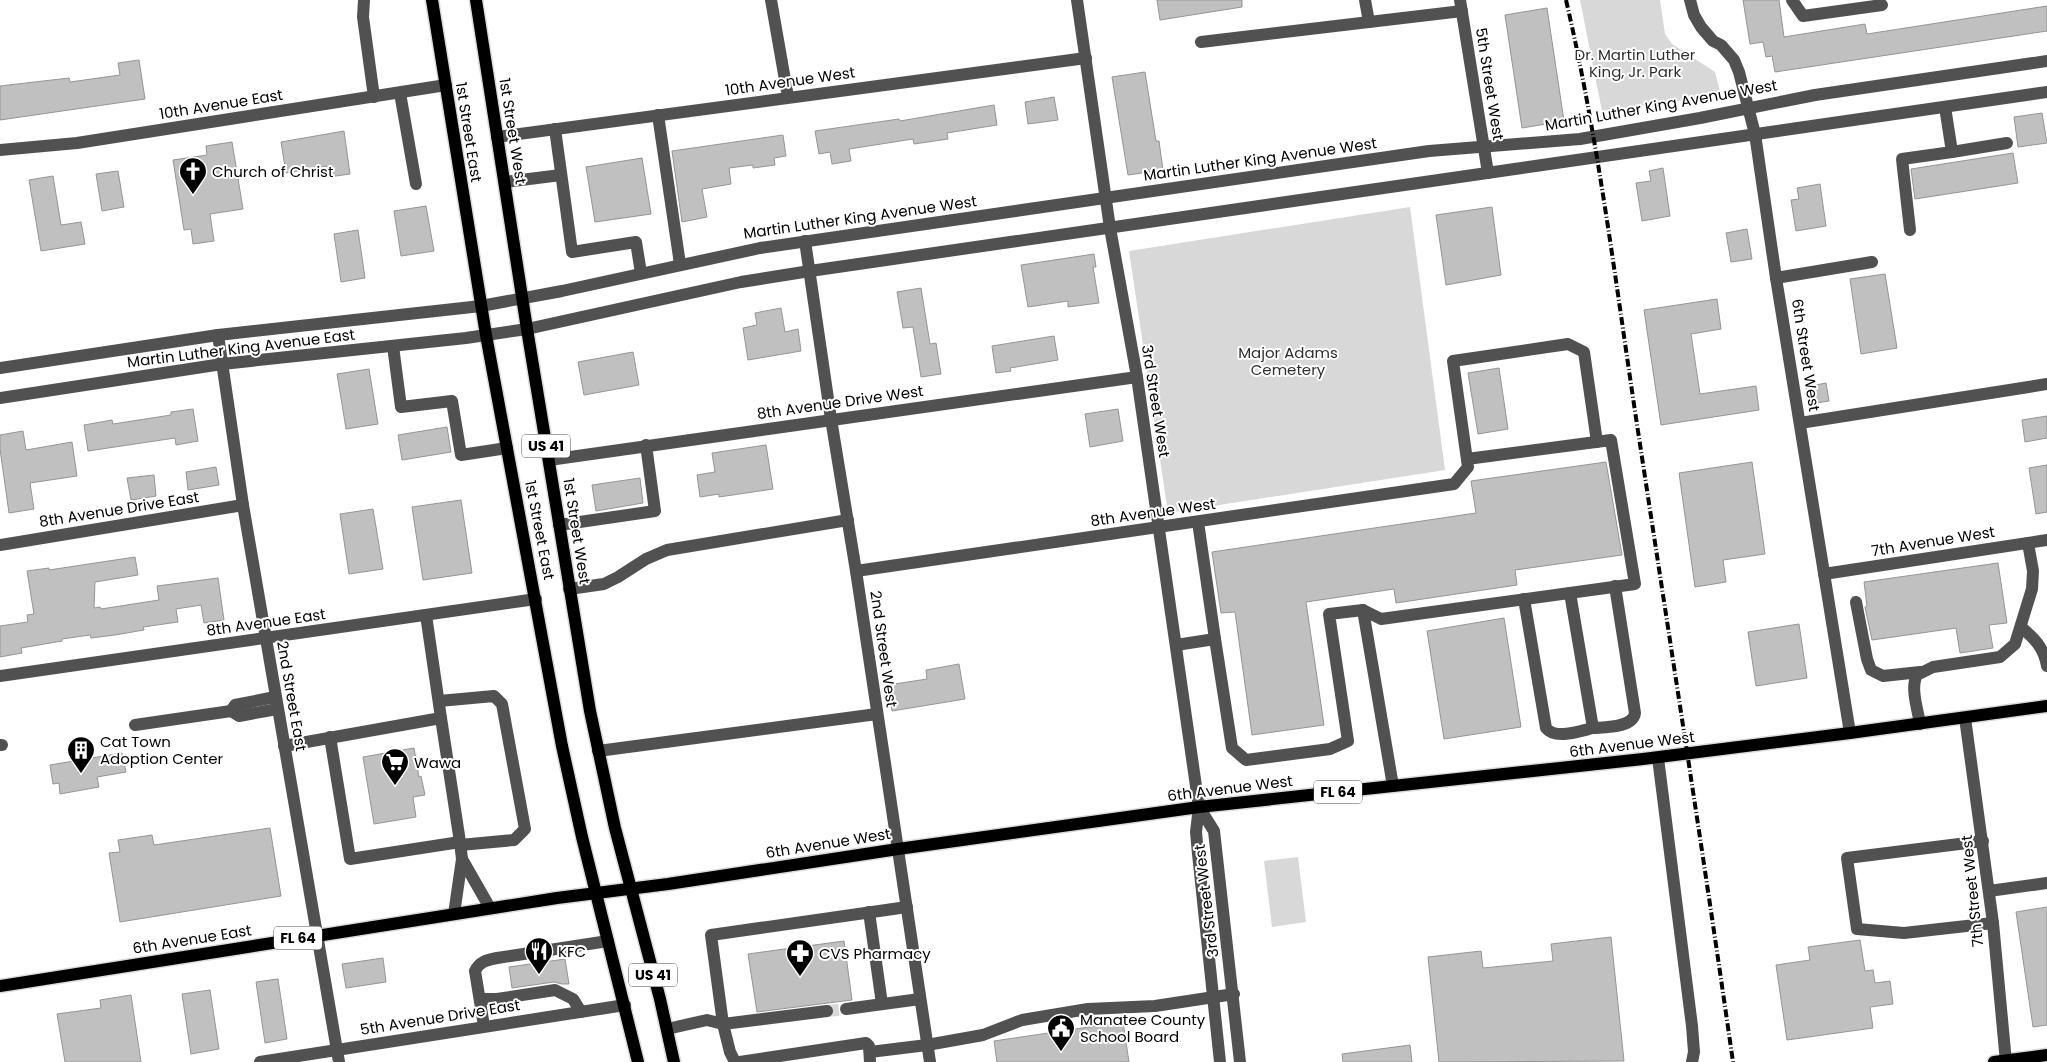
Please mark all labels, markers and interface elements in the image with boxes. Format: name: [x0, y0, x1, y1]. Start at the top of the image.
street label: 5th Street West: [1471, 26, 1509, 142]
park label: Dr. Martin Luther King, Jr. Park: [1575, 44, 1696, 82]
street label: 10th Avenue West: [724, 61, 856, 101]
street label: Martin Luther King Avenue West: [1543, 74, 1779, 136]
street label: 1st Street West: [494, 76, 532, 186]
street label: 1st Street East: [451, 80, 487, 184]
street label: 10th Avenue East: [158, 84, 284, 124]
street label: Martin Luther King Avenue West: [1142, 132, 1378, 186]
church icon: Church of Christ: [178, 156, 208, 195]
place label: Church of Christ: [212, 161, 333, 182]
street label: Martin Luther King Avenue West: [742, 190, 978, 244]
street label: 6th Street West: [1787, 297, 1825, 413]
street label: Martin Luther King Avenue East: [126, 324, 356, 372]
park label: Major Adams Cemetery: [1238, 342, 1338, 380]
street label: 3rd Street West: [1137, 343, 1175, 459]
street label: 8th Avenue Drive West: [756, 380, 924, 424]
road number: US 41: [522, 434, 570, 458]
street label: 1st Street West: [558, 476, 596, 586]
street label: 1st Street East: [520, 478, 560, 582]
street label: 8th Avenue Drive East: [38, 486, 200, 532]
street label: 8th Avenue West: [1089, 493, 1217, 531]
street label: 7th Avenue West: [1870, 521, 1996, 561]
street label: 2nd Street West: [865, 589, 903, 709]
street label: 8th Avenue East: [205, 603, 327, 641]
street label: 2nd Street East: [272, 639, 312, 753]
street label: 6th Avenue West: [1568, 726, 1696, 762]
place label: Cat Town Adoption Center: [100, 731, 224, 769]
building icon: Cat Town Adoption Center: [66, 735, 96, 774]
supermarket icon: Wawa: [380, 747, 410, 786]
place label: Wawa: [414, 752, 461, 773]
street label: 6th Avenue West: [1166, 770, 1294, 806]
road number: FL 64: [1314, 780, 1362, 804]
street label: 6th Avenue West: [764, 823, 892, 863]
street label: 7th Street West: [1956, 834, 1988, 948]
street label: 3rd Street West: [1189, 843, 1223, 959]
street label: 6th Avenue East: [131, 919, 253, 959]
road number: FL 64: [274, 926, 322, 950]
restaurant icon: KFC: [524, 936, 554, 975]
pharmacy icon: CVS Pharmacy: [785, 938, 815, 977]
place label: KFC: [558, 941, 586, 962]
place label: CVS Pharmacy: [819, 943, 931, 964]
road number: US 41: [629, 964, 677, 986]
street label: 5th Avenue Drive East: [359, 994, 521, 1040]
place label: Manatee County School Board: [1080, 1009, 1206, 1047]
public building icon: Manatee County School Board: [1046, 1013, 1076, 1052]

